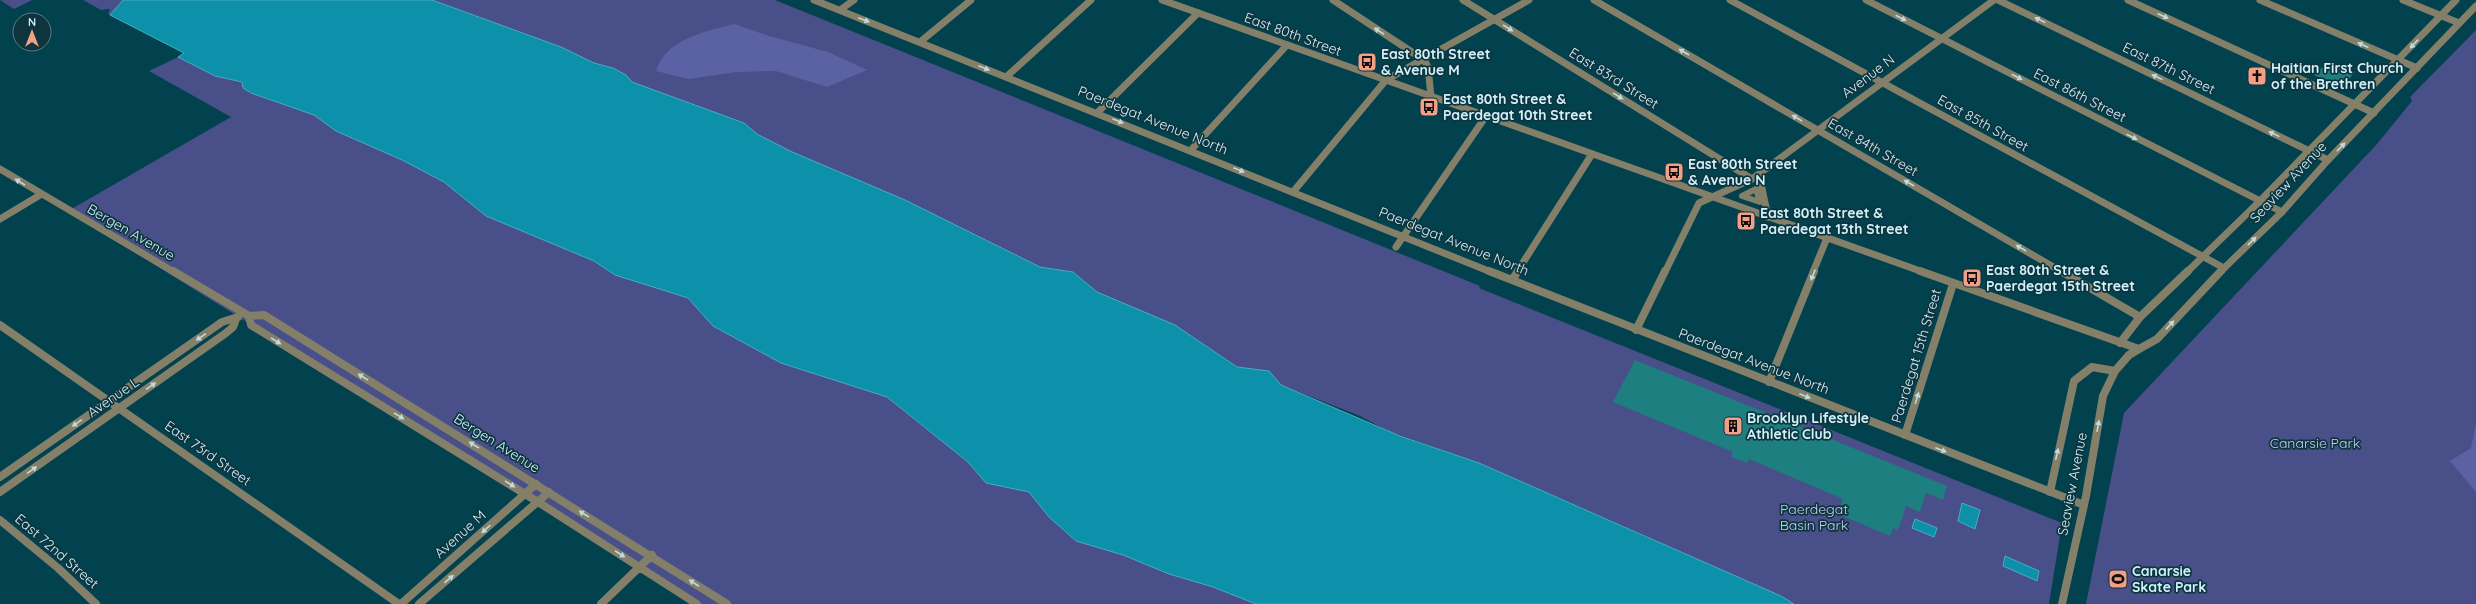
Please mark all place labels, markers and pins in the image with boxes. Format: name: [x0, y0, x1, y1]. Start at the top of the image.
place label: East 80th Street & Avenue M: [1381, 45, 1491, 79]
bus stop icon: East 80th Street & Avenue M: [1356, 51, 1378, 73]
place label: Haitian First Church of the Brethren: [2271, 59, 2403, 93]
church icon: Haitian First Church of the Brethren: [2246, 65, 2268, 87]
place label: East 80th Street & Paerdegat 10th Street: [1443, 90, 1593, 124]
bus stop icon: East 80th Street & Paerdegat 10th Street: [1418, 96, 1440, 118]
place label: East 80th Street & Avenue N: [1688, 155, 1798, 189]
bus stop icon: East 80th Street & Avenue N: [1663, 161, 1685, 183]
place label: East 80th Street & Paerdegat 13th Street: [1760, 204, 1909, 238]
bus stop icon: East 80th Street & Paerdegat 13th Street: [1735, 210, 1757, 232]
place label: East 80th Street & Paerdegat 15th Street: [1986, 261, 2135, 295]
bus stop icon: East 80th Street & Paerdegat 15th Street: [1961, 267, 1983, 289]
place label: Brooklyn Lifestyle Athletic Club: [1747, 409, 1869, 443]
building icon: Brooklyn Lifestyle Athletic Club: [1722, 415, 1744, 437]
place label: Canarsie Skate Park: [2132, 562, 2206, 596]
sports icon: Canarsie Skate Park: [2107, 568, 2129, 590]

